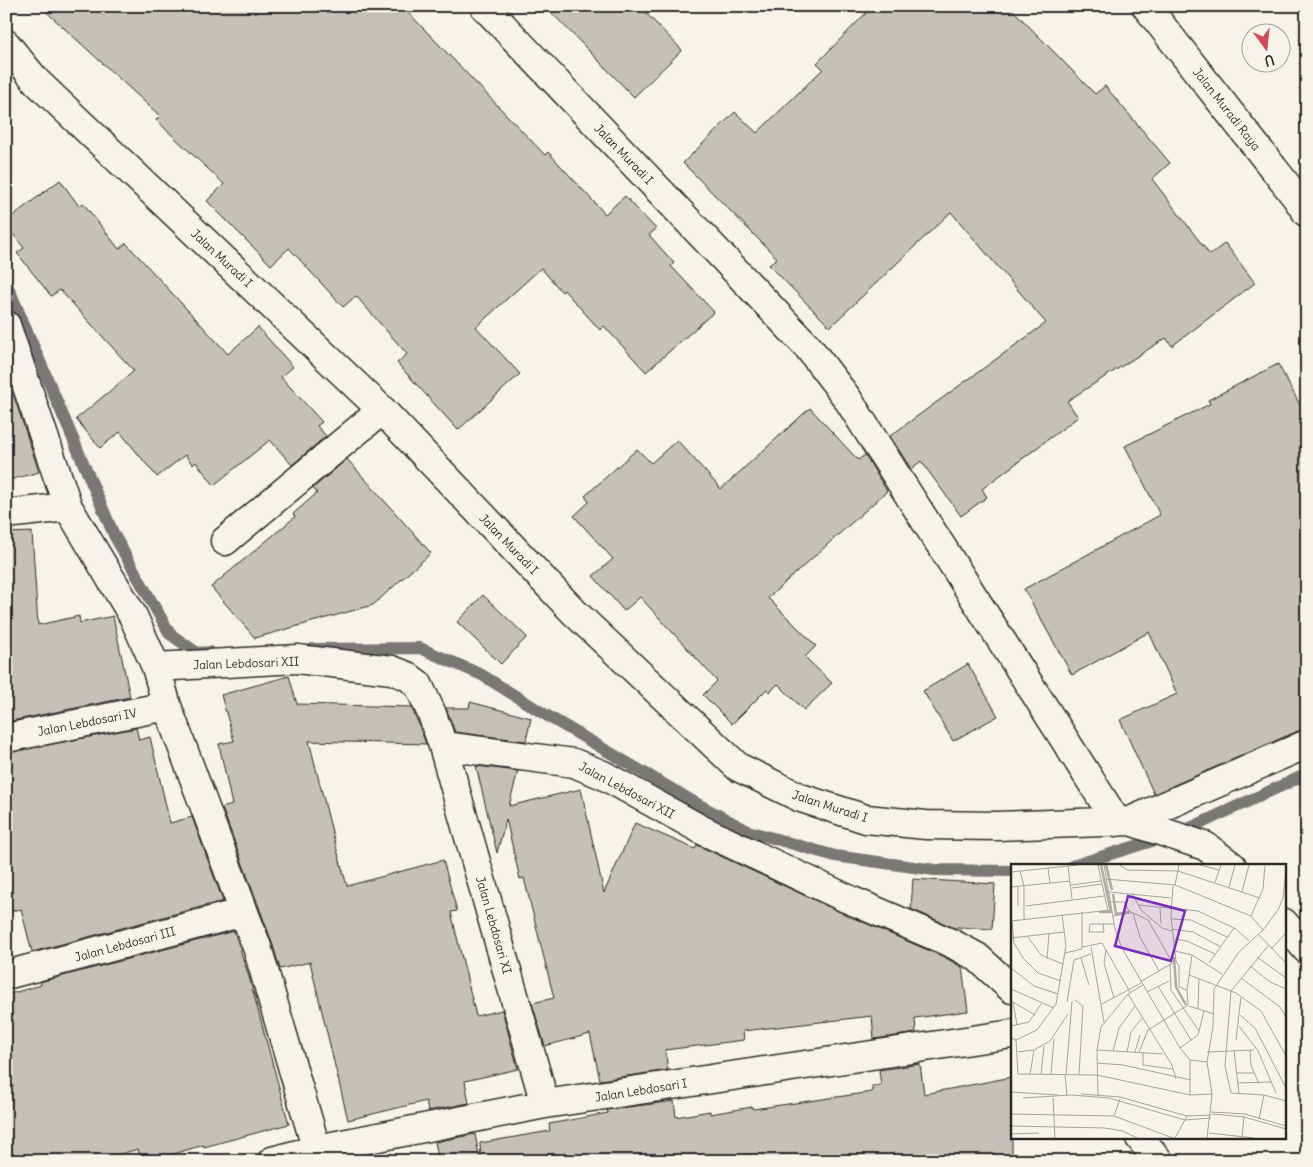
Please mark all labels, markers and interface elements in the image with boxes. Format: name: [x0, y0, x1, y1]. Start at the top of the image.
north arrow: [1240, 22, 1290, 72]
text: U: [1262, 51, 1276, 70]
street label: Jalan Muradi Raya: [1190, 65, 1264, 154]
street label: Jalan Muradi I: [591, 121, 657, 187]
street label: Jalan Muradi I: [188, 226, 256, 290]
street label: Jalan Muradi I: [476, 511, 542, 577]
street label: Jalan Lebdosari XII: [193, 654, 299, 672]
street label: Jalan Lebdosari IV: [36, 705, 138, 739]
street label: Jalan Lebdosari XII: [577, 758, 677, 822]
street label: Jalan Muradi I: [790, 787, 870, 825]
inset map: [1011, 864, 1286, 1140]
street label: Jalan Lebdosari XI: [473, 874, 515, 976]
street label: Jalan Lebdosari III: [73, 923, 177, 965]
street label: Jalan Lebdosari I: [594, 1075, 688, 1105]

